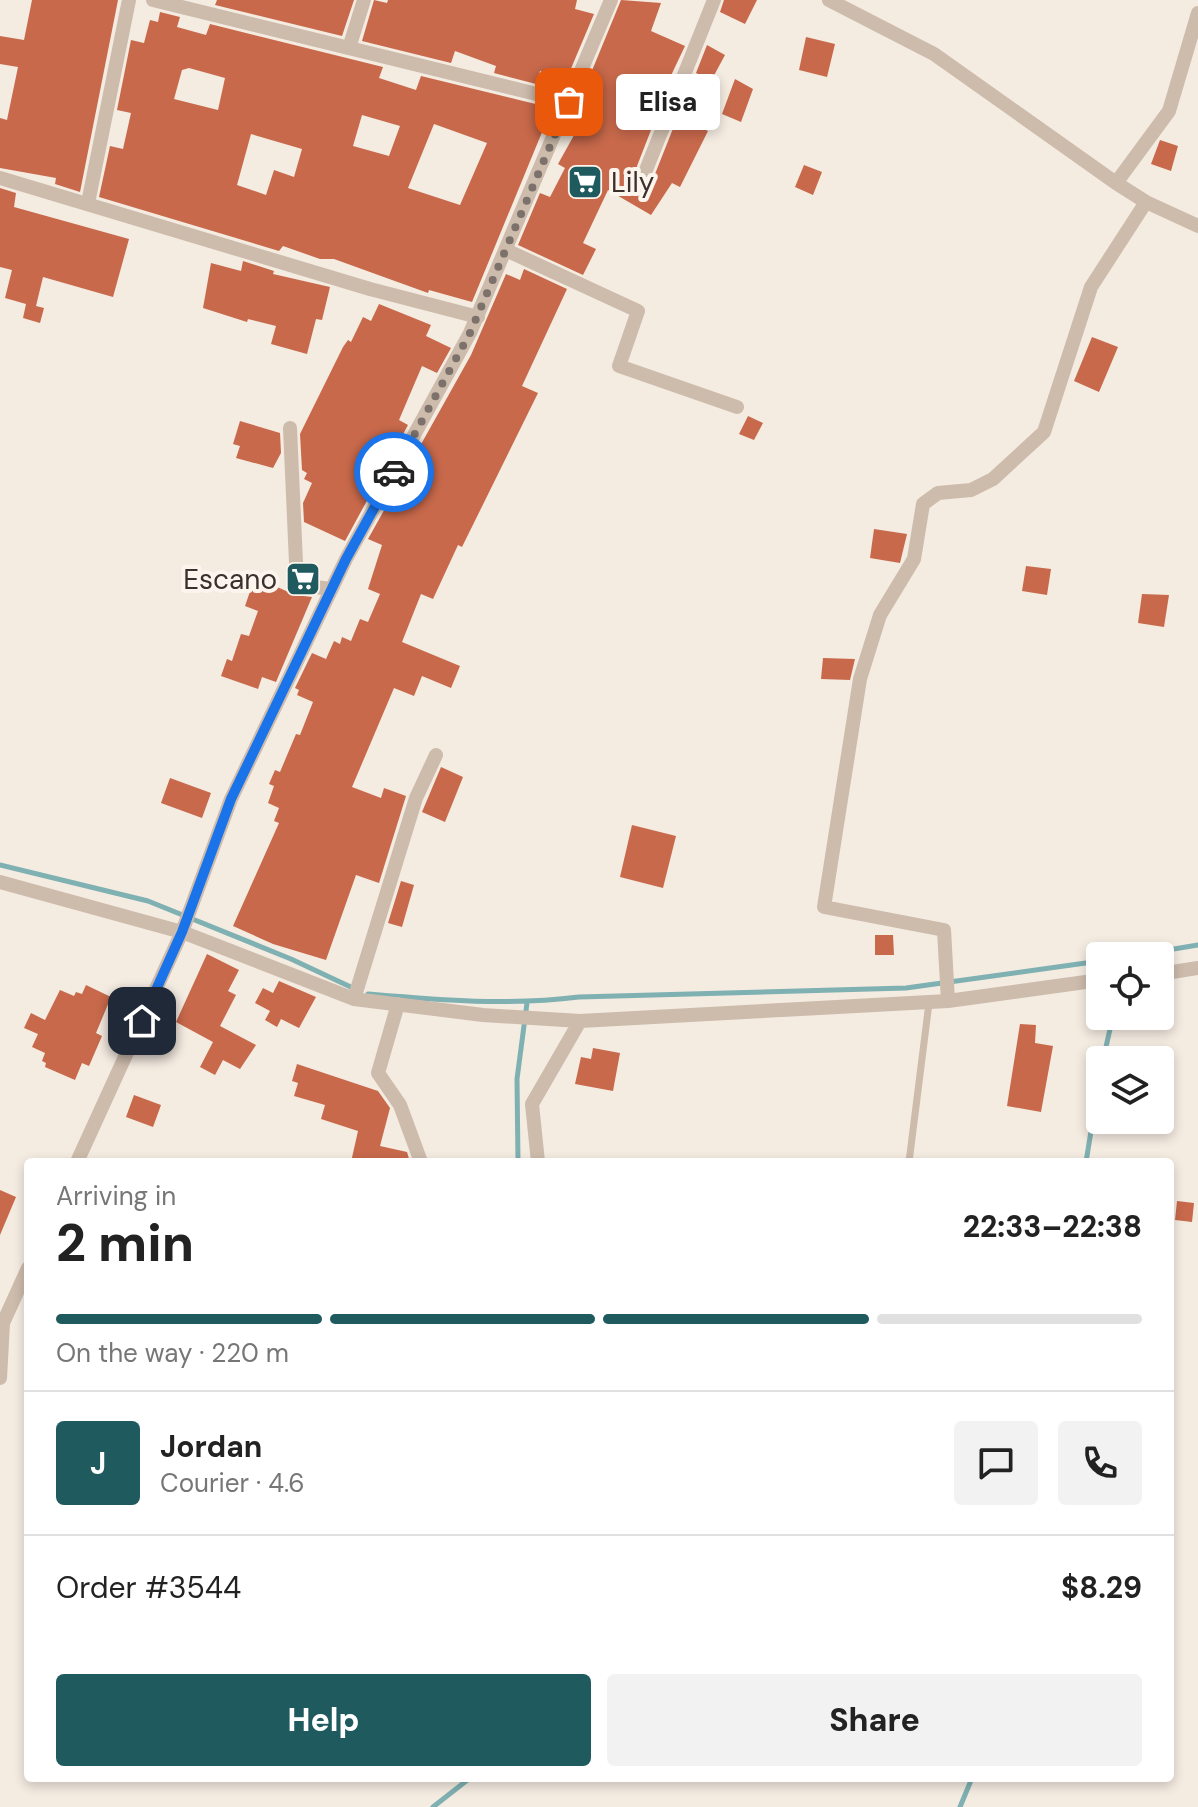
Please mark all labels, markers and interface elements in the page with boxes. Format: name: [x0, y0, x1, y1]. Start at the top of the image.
pin: [535, 68, 603, 136]
callout: Elisa: [617, 74, 721, 130]
icon: bag: [547, 80, 591, 124]
text: Elisa: [639, 85, 697, 119]
supermarket icon: Lily: [566, 163, 604, 201]
place label: Lily: [611, 164, 654, 201]
courier: [354, 432, 434, 512]
icon: car: [372, 450, 416, 494]
supermarket icon: Escano: [284, 560, 322, 598]
place label: Escano: [183, 561, 277, 598]
map controls: [1086, 942, 1174, 1134]
button: locate: [1086, 942, 1174, 1030]
pin: [108, 987, 176, 1055]
icon: home: [120, 999, 164, 1043]
button: layers: [1086, 1046, 1174, 1134]
text: Arriving in: [56, 1179, 176, 1213]
text: 22:33–22:38: [963, 1207, 1142, 1246]
text: 2 min: [56, 1209, 194, 1277]
text: On the way · 220 m: [56, 1336, 289, 1370]
button: chat: [954, 1421, 1038, 1505]
button: phone: [1058, 1421, 1142, 1505]
text: Jordan: [160, 1427, 262, 1466]
text: J: [90, 1444, 106, 1483]
text: Courier · 4.6: [160, 1466, 305, 1500]
text: Order #3544: [56, 1568, 241, 1607]
text: $8.29: [1061, 1568, 1142, 1607]
button: Help: [56, 1674, 591, 1766]
button: Share: [607, 1674, 1142, 1766]

